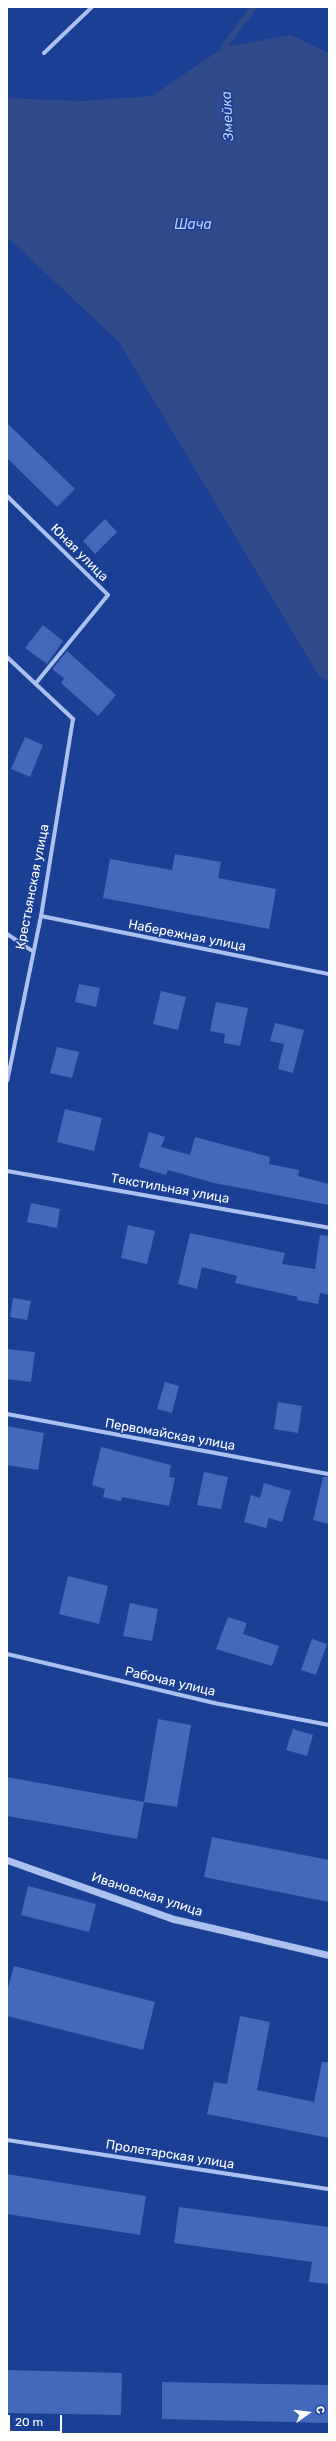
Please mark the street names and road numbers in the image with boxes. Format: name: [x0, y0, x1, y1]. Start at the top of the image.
street label: Юная улица: [47, 521, 111, 585]
street label: Крестьянская улица: [13, 823, 53, 951]
street label: Набережная улица: [127, 917, 247, 955]
street label: Текстильная улица: [110, 1171, 230, 1207]
street label: Первомайская улица: [104, 1416, 236, 1454]
street label: Рабочая улица: [123, 1664, 217, 1700]
street label: Ивановская улица: [90, 1870, 204, 1920]
street label: Пролетарская улица: [105, 2137, 235, 2173]

